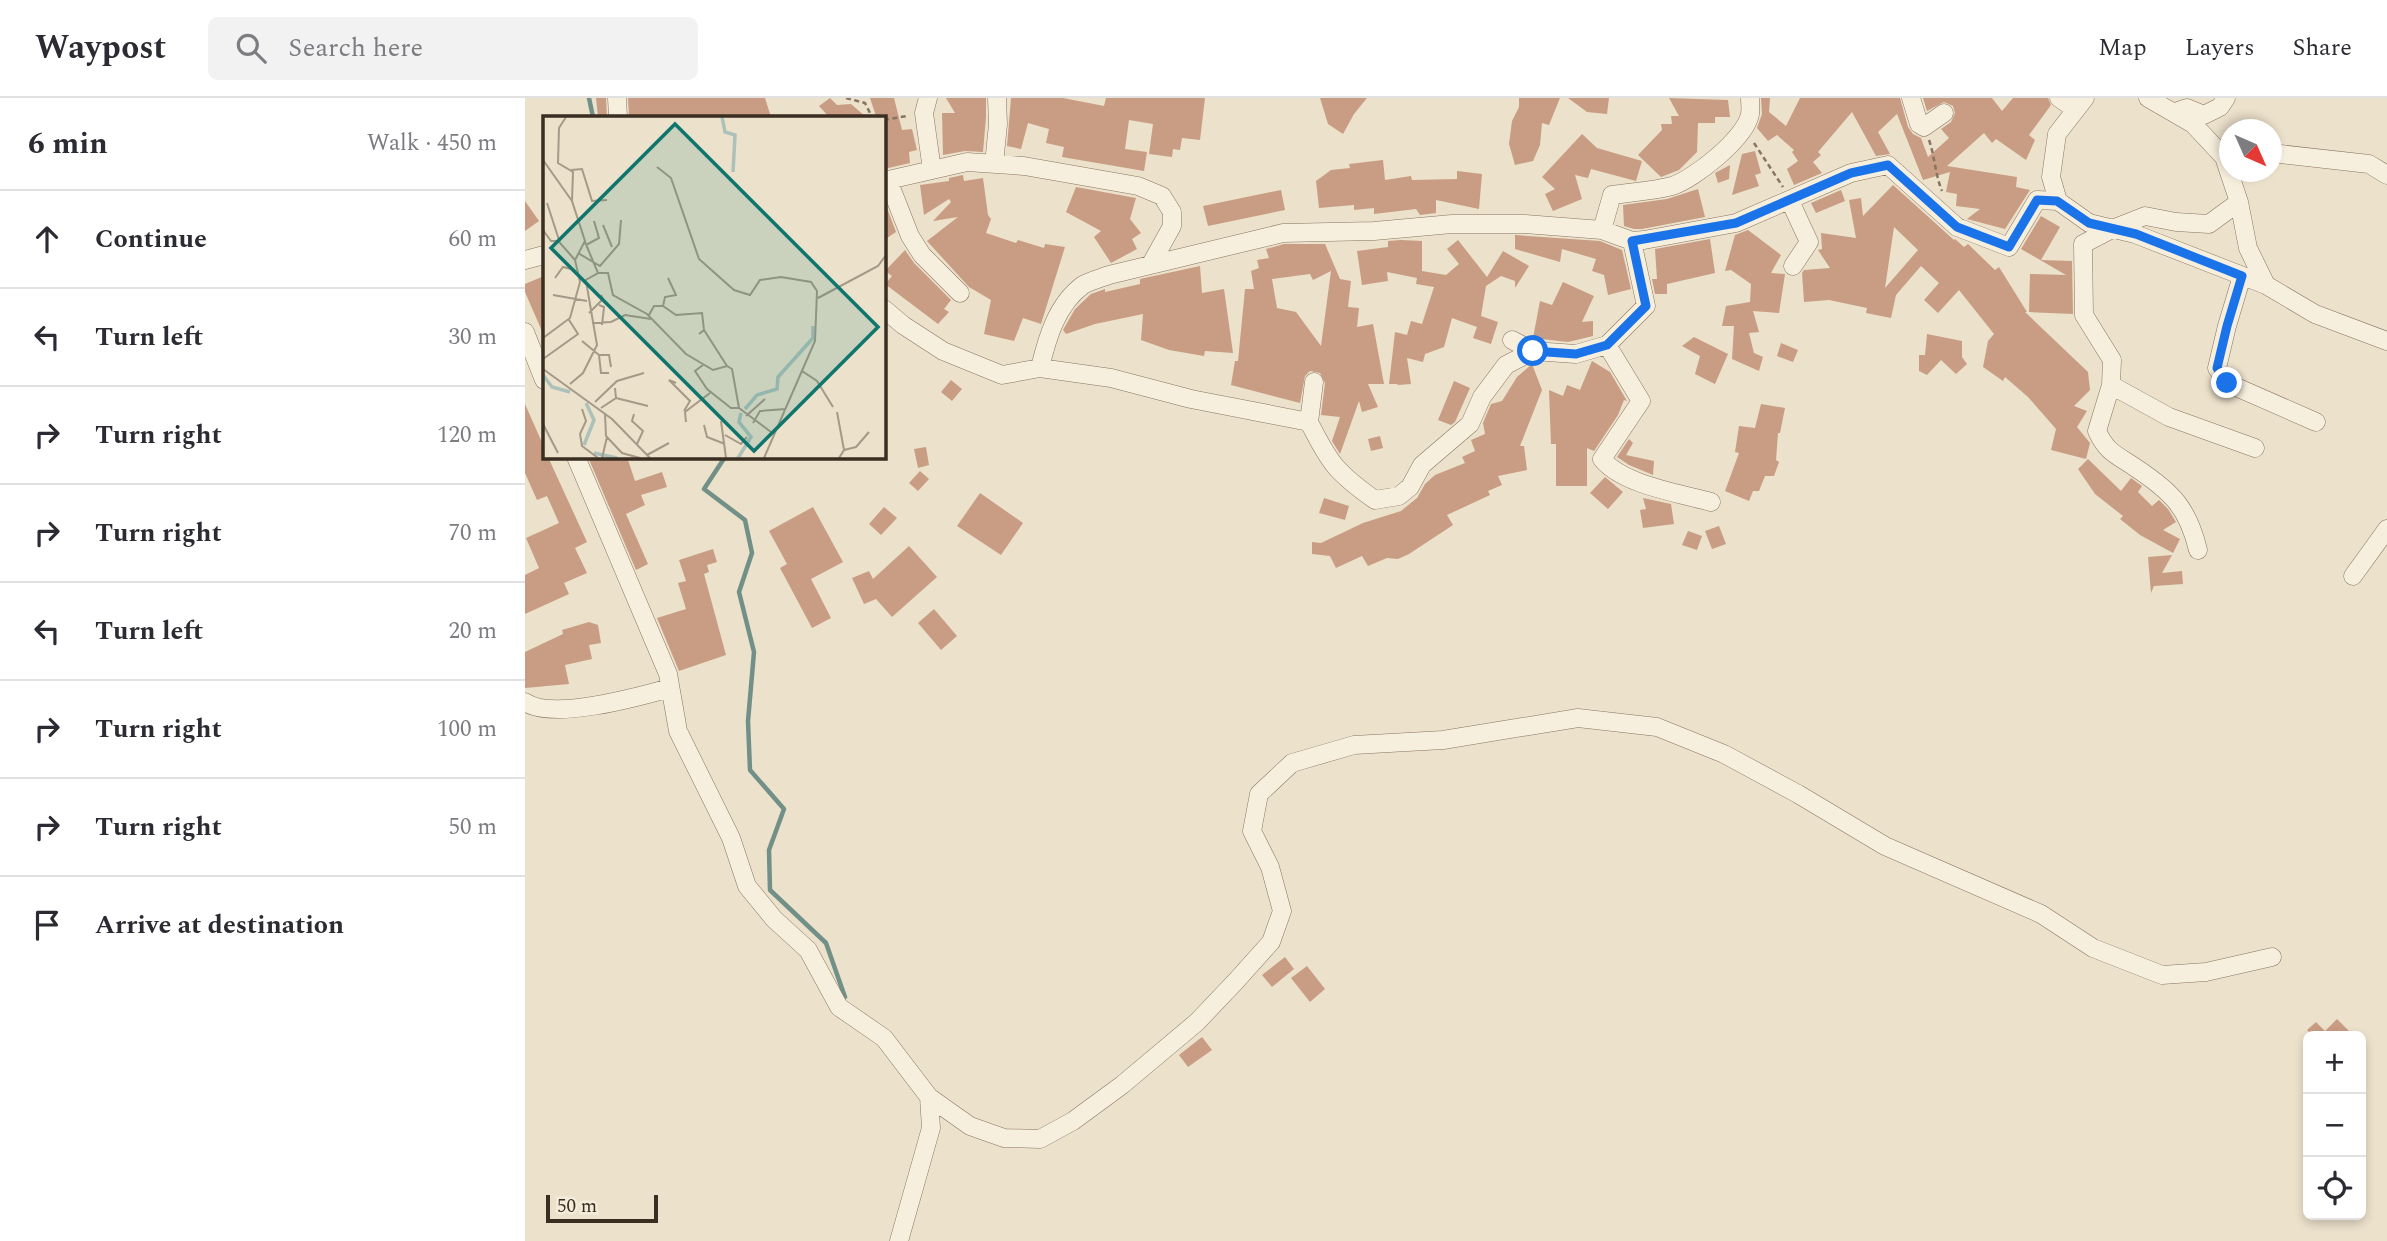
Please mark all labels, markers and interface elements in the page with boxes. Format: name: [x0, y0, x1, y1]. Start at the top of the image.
search box: [208, 17, 698, 80]
text: Waypost: [35, 23, 166, 73]
text: Search here: [288, 28, 423, 68]
icon: search: [232, 29, 270, 67]
text: Map: [2098, 30, 2147, 66]
text: Layers: [2185, 30, 2255, 66]
text: Share: [2293, 30, 2352, 66]
inset map: [543, 116, 885, 458]
north arrow: [2219, 119, 2282, 182]
text: 6 min: [28, 121, 108, 167]
text: Walk · 450 m: [367, 126, 497, 161]
text: Continue: [95, 219, 207, 259]
icon: ahead: [28, 220, 66, 258]
text: 60 m: [448, 222, 497, 257]
text: Turn left: [95, 317, 203, 357]
icon: left: [28, 318, 66, 356]
text: 30 m: [448, 320, 497, 355]
route start: [1517, 335, 1548, 366]
route end: [2211, 367, 2242, 398]
text: Turn right: [95, 415, 222, 455]
icon: right: [28, 416, 66, 454]
text: 120 m: [437, 418, 497, 453]
text: Turn right: [95, 513, 222, 553]
icon: right: [28, 514, 66, 552]
text: 70 m: [448, 516, 497, 551]
text: Turn left: [95, 611, 203, 651]
icon: left: [28, 612, 66, 650]
text: 20 m: [448, 614, 497, 649]
text: Turn right: [95, 709, 222, 749]
icon: right: [28, 710, 66, 748]
text: 100 m: [437, 712, 497, 747]
text: Turn right: [95, 807, 222, 847]
icon: right: [28, 808, 66, 846]
text: 50 m: [448, 810, 497, 845]
text: Arrive at destination: [95, 905, 344, 945]
icon: arrive: [28, 906, 66, 944]
map controls: [2303, 1031, 2366, 1220]
button: +: [2303, 1031, 2366, 1094]
button: −: [2303, 1094, 2366, 1157]
button: locate: [2303, 1157, 2366, 1220]
scale bar: [546, 1192, 658, 1224]
text: 50 m: [557, 1192, 597, 1221]

